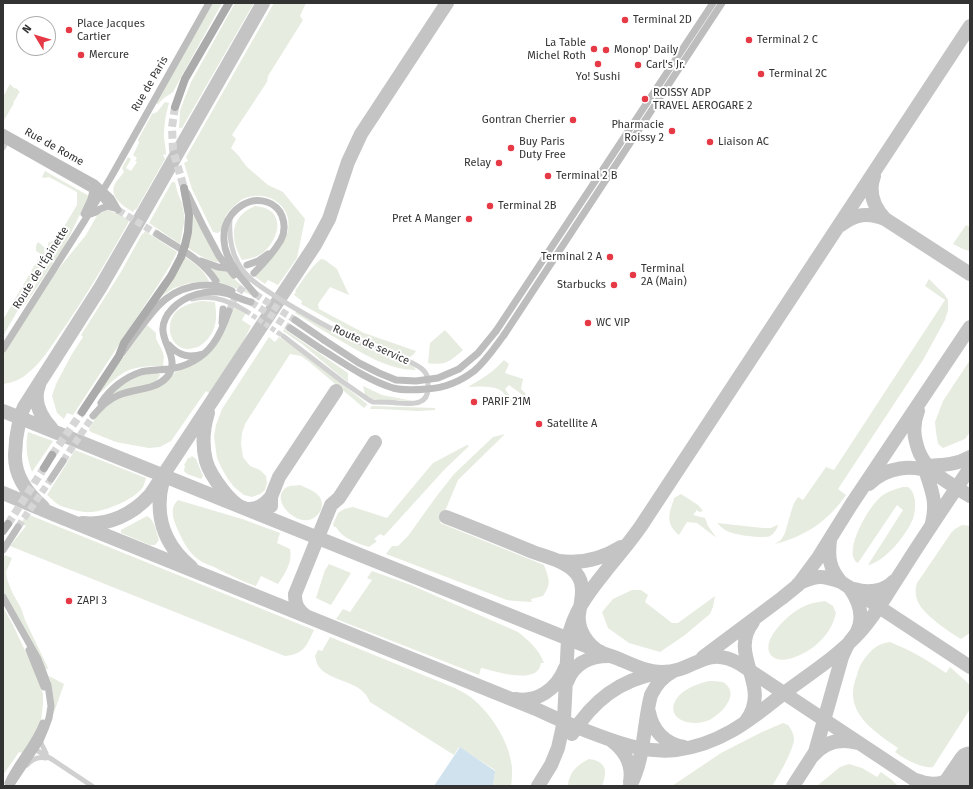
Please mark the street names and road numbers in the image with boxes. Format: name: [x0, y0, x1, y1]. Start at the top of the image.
street label: Rue de Paris: [129, 54, 171, 114]
street label: Rue de Rome: [22, 125, 86, 169]
street label: Route de l'Épinette: [10, 224, 72, 312]
street label: Route de service: [331, 322, 411, 368]

